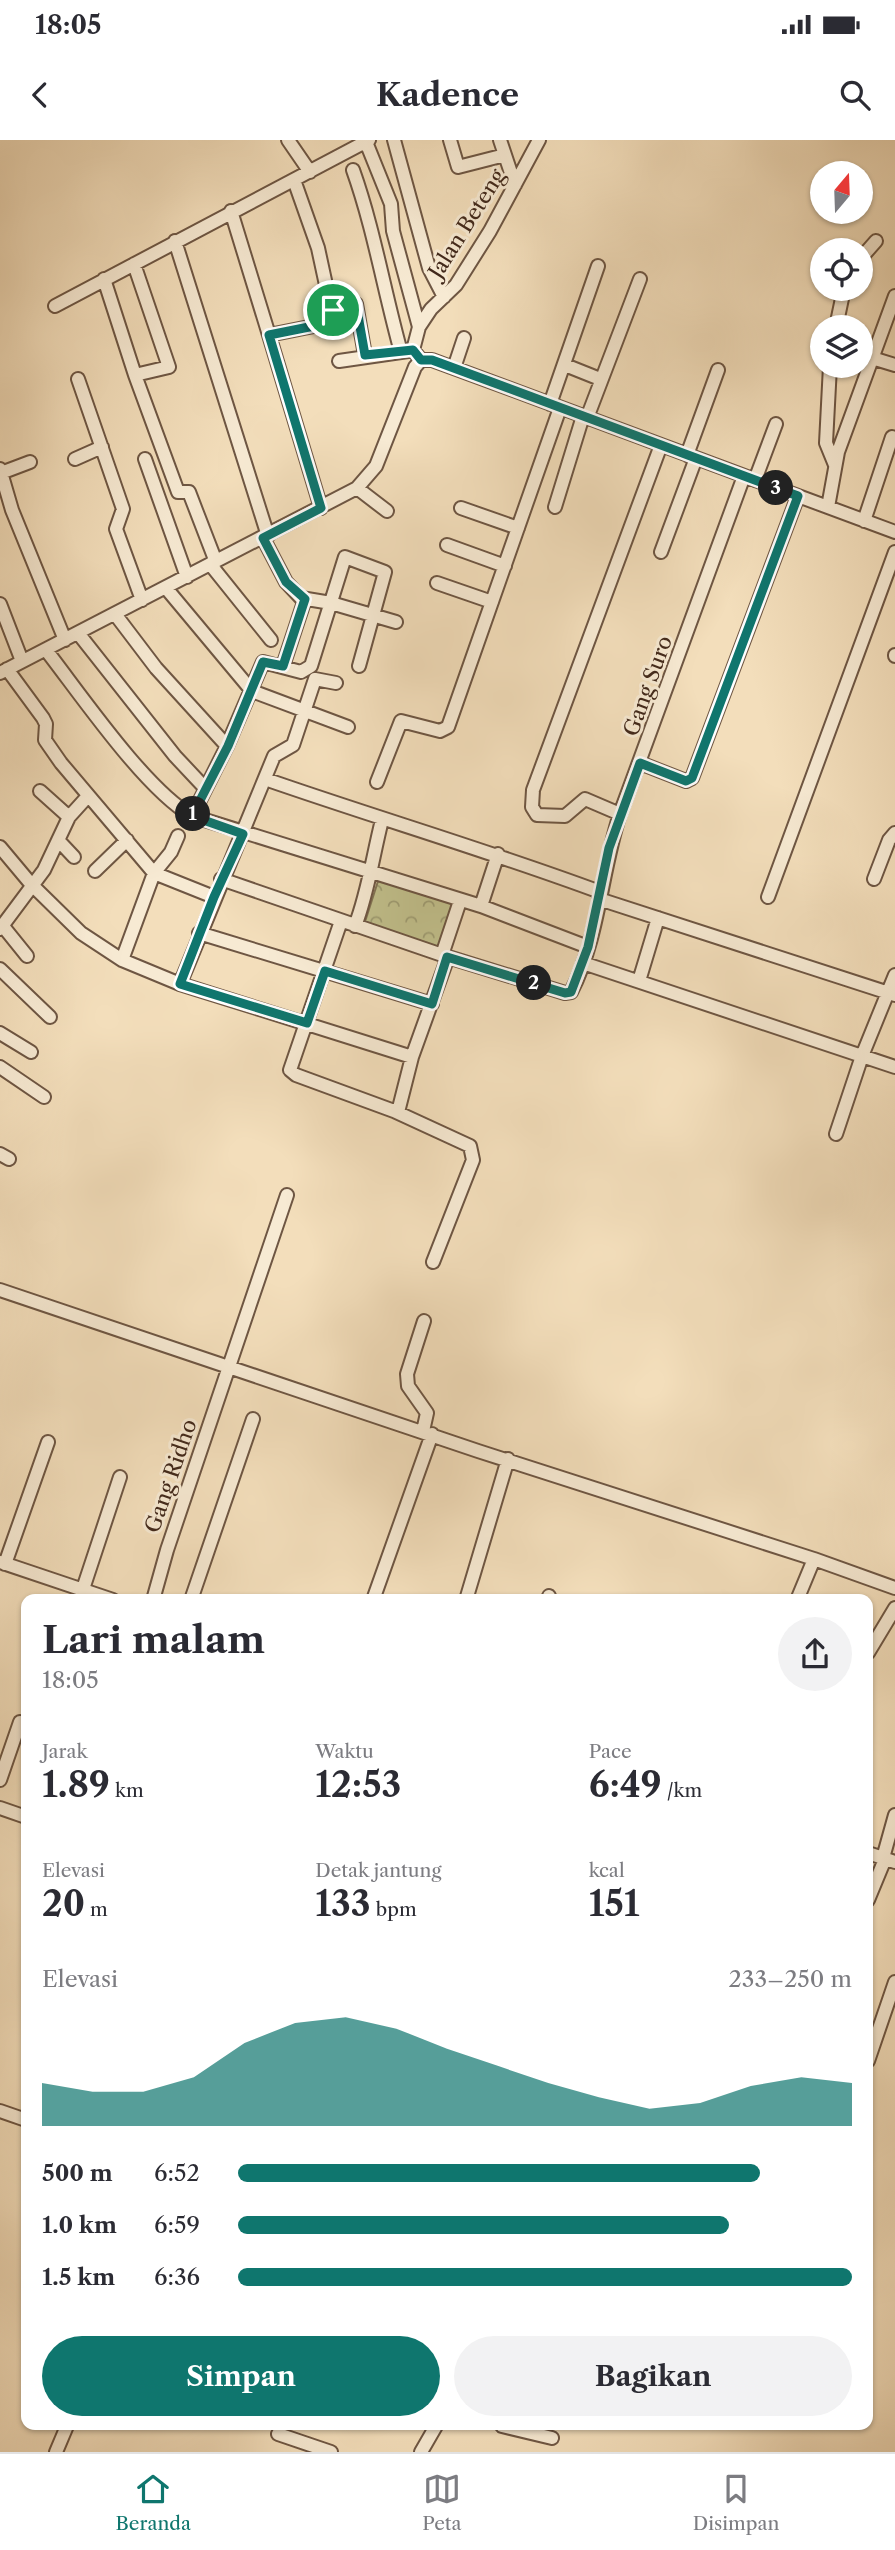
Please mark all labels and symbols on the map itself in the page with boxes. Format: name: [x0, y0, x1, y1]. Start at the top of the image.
north arrow: [810, 161, 873, 224]
street label: Jalan Beteng: [421, 164, 511, 286]
pin: [303, 280, 363, 340]
pin: 3: [758, 470, 794, 506]
street label: Gang Suro: [618, 632, 677, 739]
pin: 1: [176, 796, 210, 832]
pin: 2: [516, 966, 552, 1000]
street label: Gang Ridho: [139, 1416, 202, 1536]

